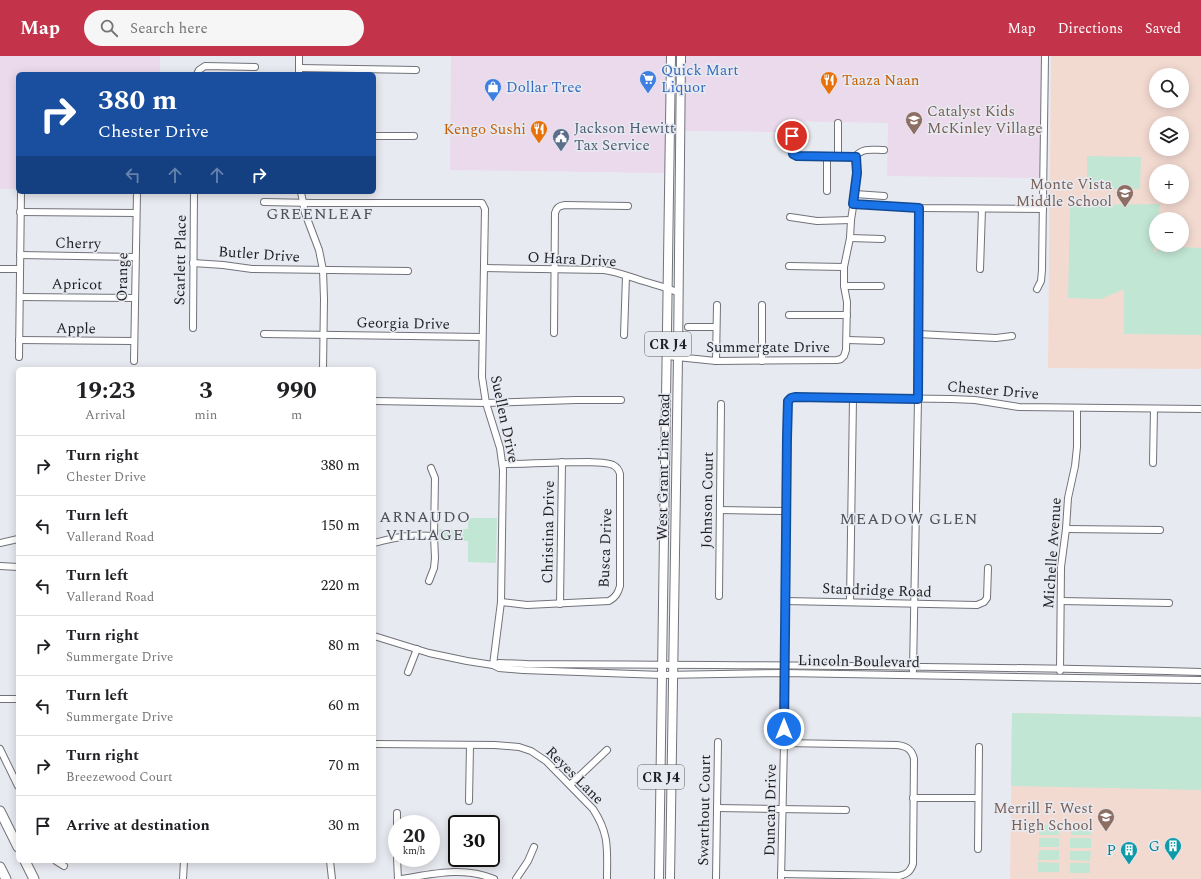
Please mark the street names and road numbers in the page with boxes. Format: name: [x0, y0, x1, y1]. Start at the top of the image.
street label: Scarlett Place: [168, 215, 193, 305]
street label: Cherry: [55, 232, 102, 255]
street label: Butler Drive: [217, 240, 301, 269]
street label: O Hara Drive: [527, 246, 617, 273]
street label: Orange: [111, 252, 134, 302]
street label: Apricot: [51, 273, 103, 296]
street label: Georgia Drive: [356, 311, 450, 336]
street label: Apple: [56, 317, 96, 340]
road number: CR J4: [645, 332, 691, 356]
street label: Summergate Drive: [706, 336, 830, 359]
street label: Suellen Drive: [484, 373, 525, 465]
street label: Chester Drive: [946, 375, 1040, 406]
street label: West Grant Line Road: [651, 393, 676, 541]
street label: Johnson Court: [695, 451, 720, 549]
street label: Christina Drive: [536, 480, 561, 584]
street label: Michelle Avenue: [1037, 497, 1068, 610]
street label: Busca Drive: [593, 508, 618, 588]
street label: Standridge Road: [822, 577, 932, 604]
street label: Lincoln Boulevard: [798, 649, 920, 674]
street label: Reyes Lane: [540, 741, 609, 810]
street label: Swarthout Court: [692, 754, 717, 866]
street label: Duncan Drive: [758, 764, 783, 856]
road number: CR J4: [638, 765, 684, 789]

